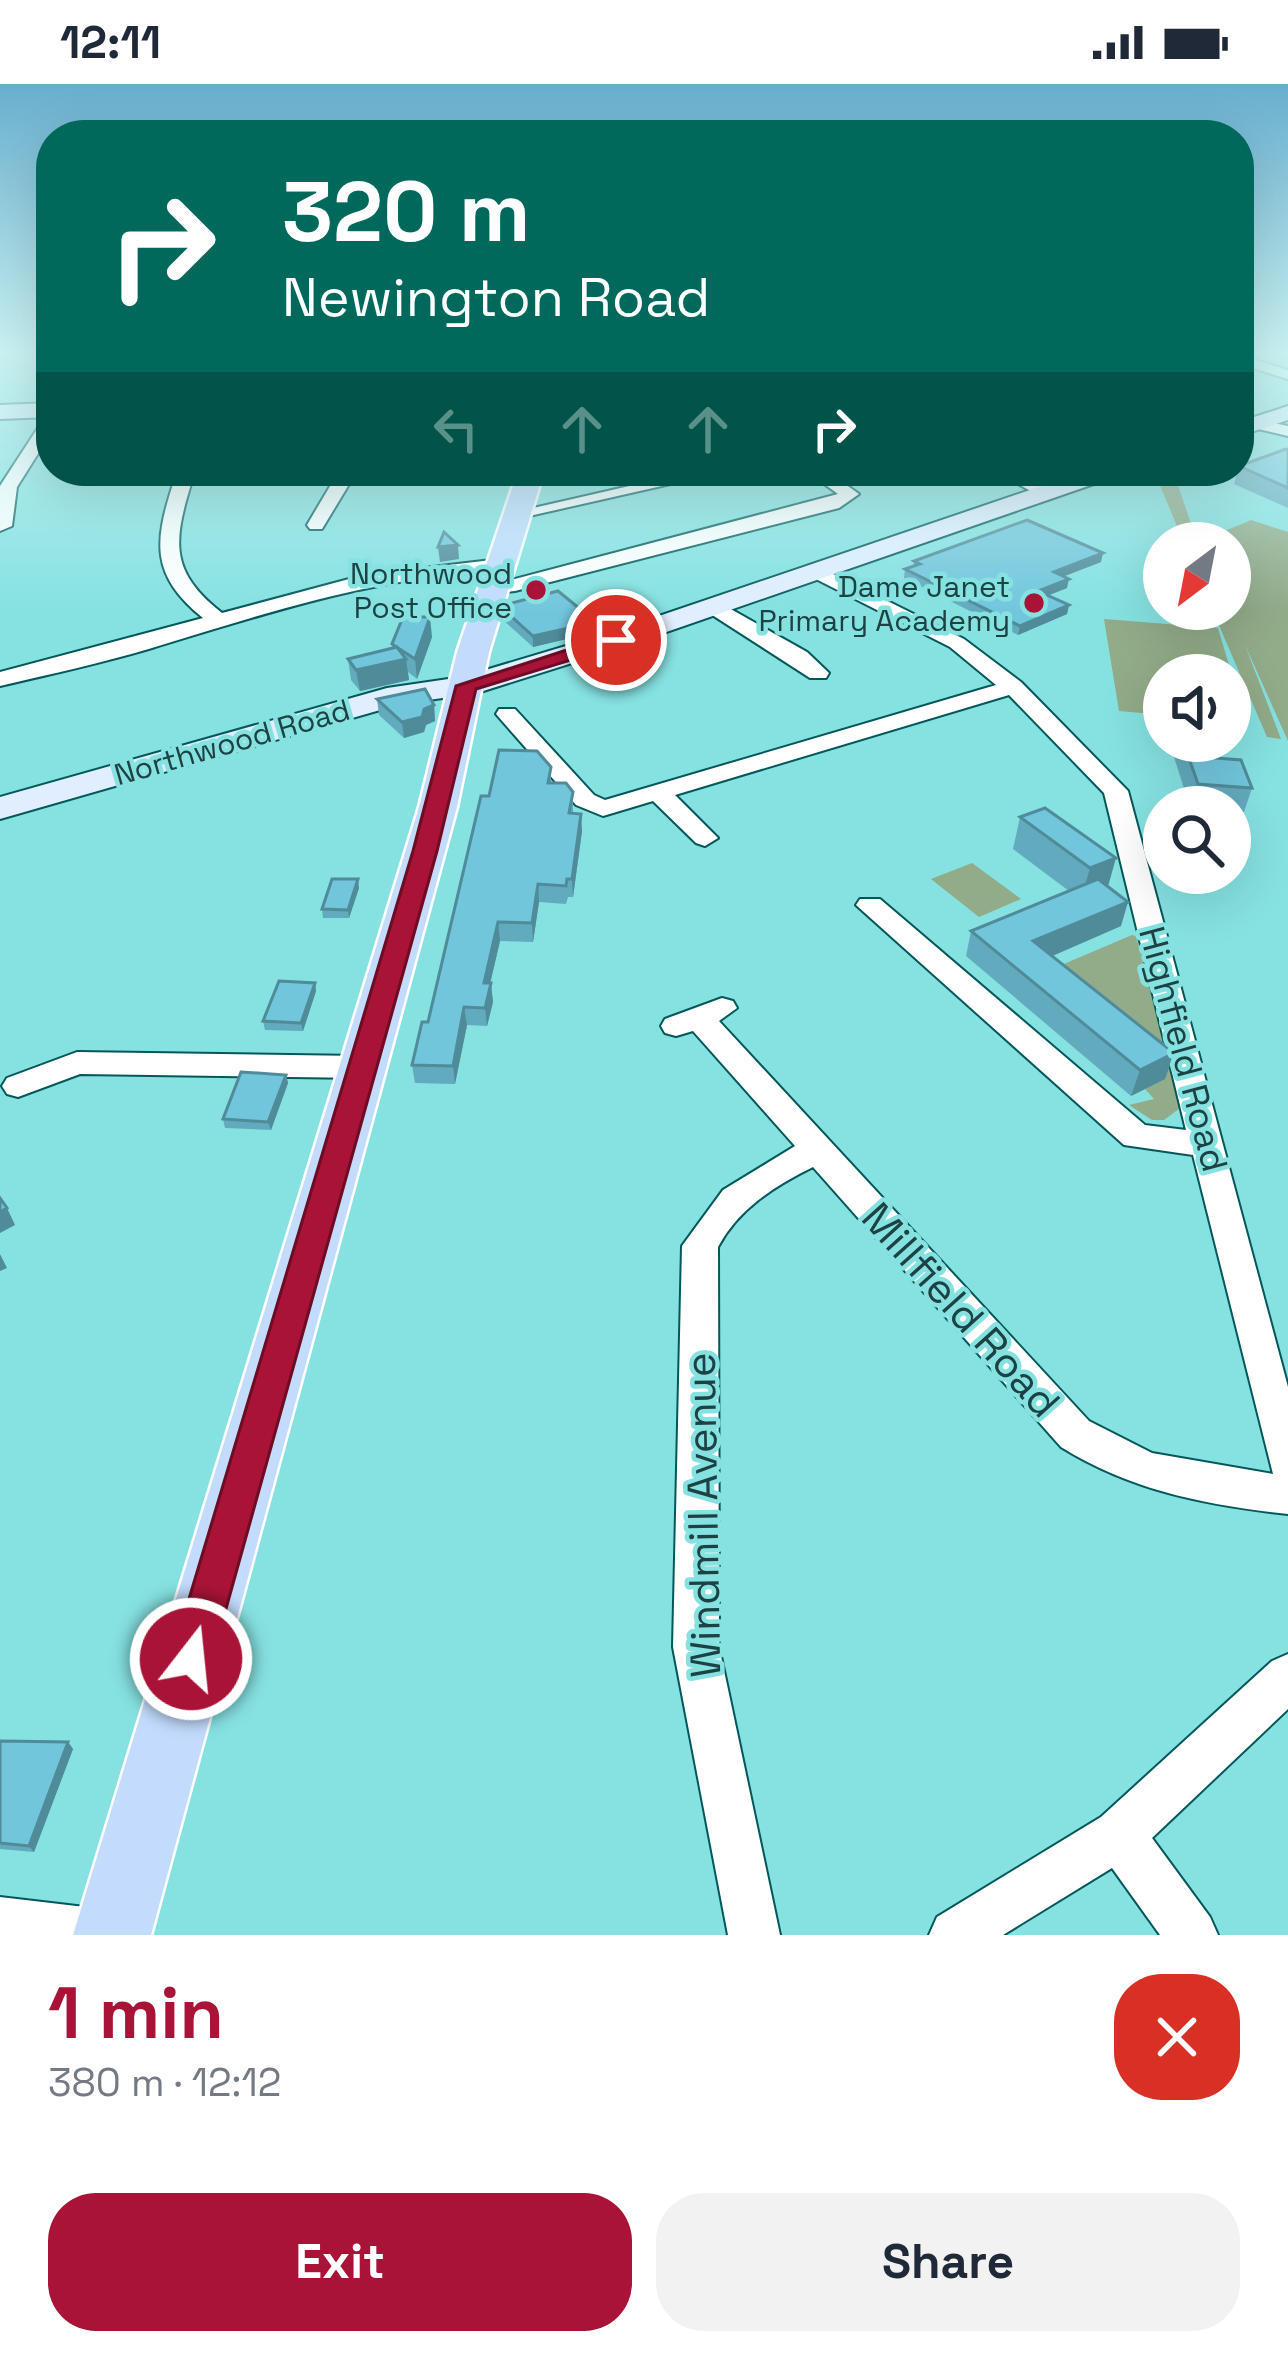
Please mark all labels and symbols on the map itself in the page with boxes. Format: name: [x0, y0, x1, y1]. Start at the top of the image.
north arrow: [1143, 522, 1251, 630]
place label: Northwood Post Office: [350, 554, 512, 627]
place label: Dame Janet Primary Academy: [759, 567, 1010, 640]
marker: Northwood Post Office: [523, 577, 549, 603]
pin: [565, 589, 667, 691]
marker: Dame Janet Primary Academy: [1021, 590, 1047, 616]
street label: Northwood Road: [110, 690, 354, 794]
street label: Highfield Road: [1128, 921, 1238, 1177]
street label: Millfield Road: [851, 1192, 1071, 1428]
street label: Windmill Avenue: [674, 1352, 732, 1678]
position arrow: [128, 1596, 254, 1722]

